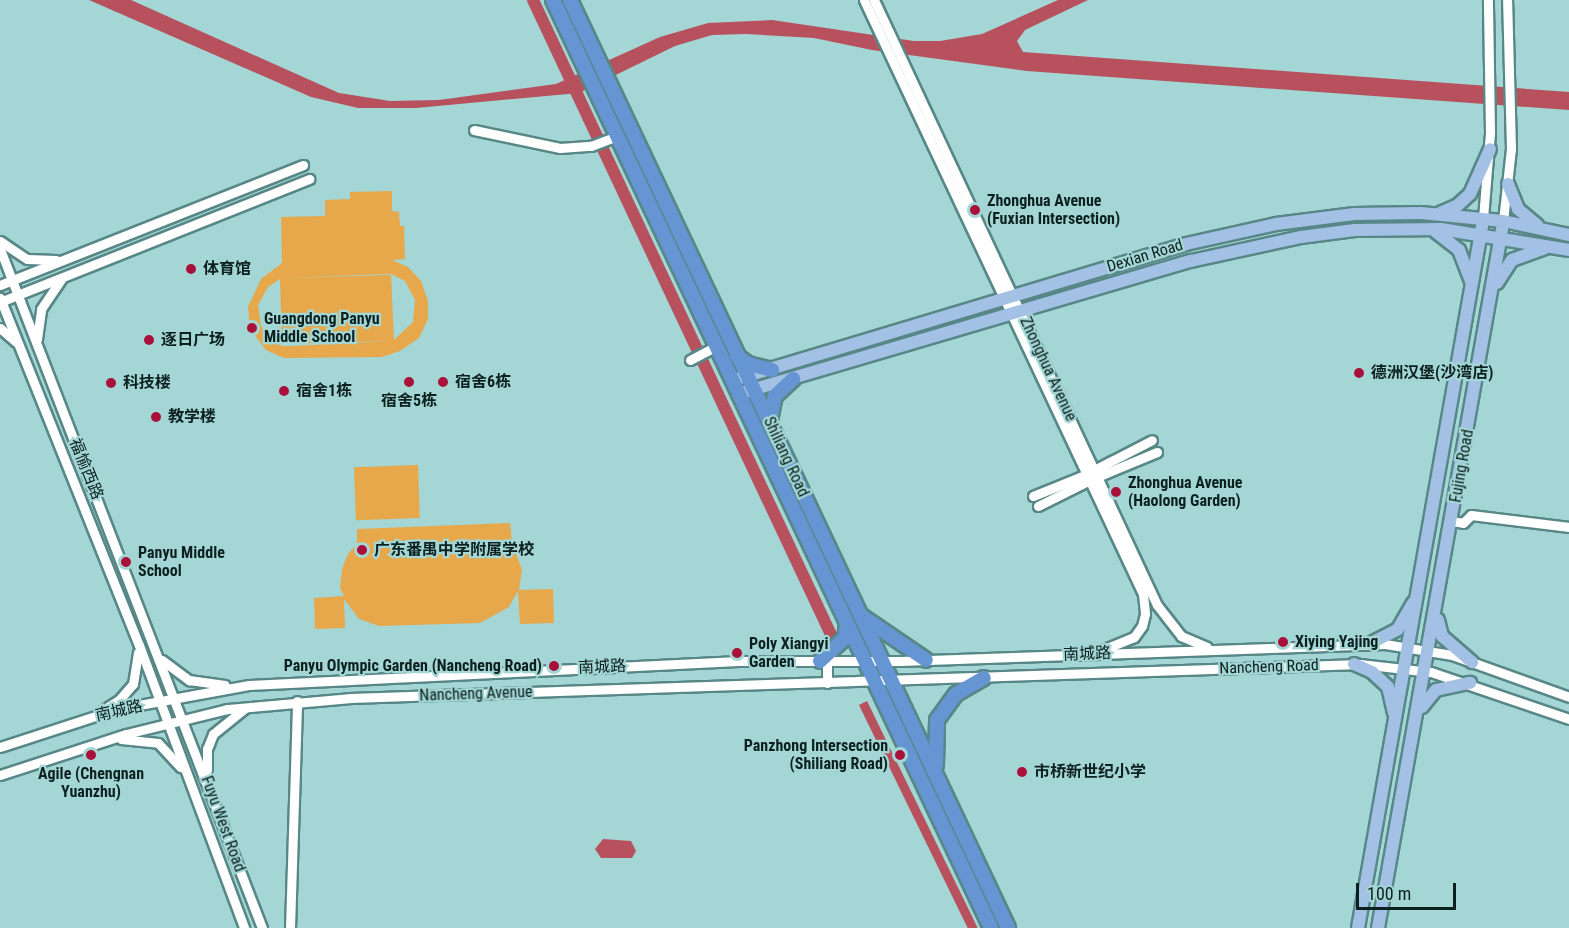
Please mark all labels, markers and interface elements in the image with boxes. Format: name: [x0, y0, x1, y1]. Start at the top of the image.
place label: Zhonghua Avenue (Fuxian Intersection): [987, 191, 1120, 229]
marker: Zhonghua Avenue (Fuxian Intersection): [968, 203, 982, 217]
street label: Dexian Road: [1105, 235, 1185, 277]
place label: 体育馆: [203, 259, 251, 279]
marker: 体育馆: [184, 262, 198, 276]
place label: Guangdong Panyu Middle School: [264, 309, 380, 347]
street label: Zhonghua Avenue: [1016, 314, 1080, 424]
marker: Guangdong Panyu Middle School: [245, 321, 259, 335]
place label: 逐日广场: [161, 330, 225, 350]
marker: 逐日广场: [142, 333, 156, 347]
place label: 德洲汉堡(沙湾店): [1371, 363, 1493, 383]
marker: 德洲汉堡(沙湾店): [1352, 366, 1366, 380]
place label: 宿舍6栋: [455, 372, 511, 392]
place label: 科技楼: [123, 373, 171, 393]
marker: 宿舍5栋: [402, 375, 416, 389]
marker: 宿舍6栋: [436, 375, 450, 389]
marker: 科技楼: [104, 376, 118, 390]
place label: 宿舍1栋: [296, 381, 352, 401]
marker: 宿舍1栋: [277, 384, 291, 398]
place label: 宿舍5栋: [381, 391, 437, 411]
place label: 教学楼: [168, 407, 216, 427]
marker: 教学楼: [149, 410, 163, 424]
street label: Shiliang Road: [759, 414, 813, 500]
street label: Fujing Road: [1446, 428, 1478, 504]
street label: 福愉西路: [65, 436, 107, 502]
place label: Zhonghua Avenue (Haolong Garden): [1128, 473, 1243, 511]
marker: Zhonghua Avenue (Haolong Garden): [1109, 485, 1123, 499]
place label: 广东番禺中学附属学校: [374, 540, 534, 560]
place label: Panyu Middle School: [138, 543, 225, 581]
marker: 广东番禺中学附属学校: [355, 543, 369, 557]
marker: Panyu Middle School: [119, 555, 133, 569]
place label: Xiying Yajing: [1295, 632, 1378, 652]
place label: Poly Xiangyi Garden: [749, 634, 828, 672]
marker: Xiying Yajing: [1276, 635, 1290, 649]
street label: 南城路: [1063, 644, 1111, 664]
marker: Poly Xiangyi Garden: [730, 646, 744, 660]
place label: Panyu Olympic Garden (Nancheng Road): [284, 656, 542, 676]
street label: Nancheng Road: [1219, 656, 1319, 678]
street label: 南城路: [578, 657, 626, 677]
marker: Panyu Olympic Garden (Nancheng Road): [547, 659, 561, 673]
street label: Nancheng Avenue: [419, 682, 533, 706]
street label: 南城路: [93, 696, 145, 726]
place label: Panzhong Intersection (Shiliang Road): [744, 736, 888, 774]
marker: Agile (Chengnan Yuanzhu): [84, 748, 98, 762]
marker: Panzhong Intersection (Shiliang Road): [893, 748, 907, 762]
place label: 市桥新世纪小学: [1034, 762, 1146, 782]
place label: Agile (Chengnan Yuanzhu): [38, 764, 144, 802]
marker: 市桥新世纪小学: [1015, 765, 1029, 779]
street label: Fuyu West Road: [197, 773, 249, 875]
scale bar: [1359, 871, 1460, 909]
text: 100 m: [1367, 883, 1411, 904]

